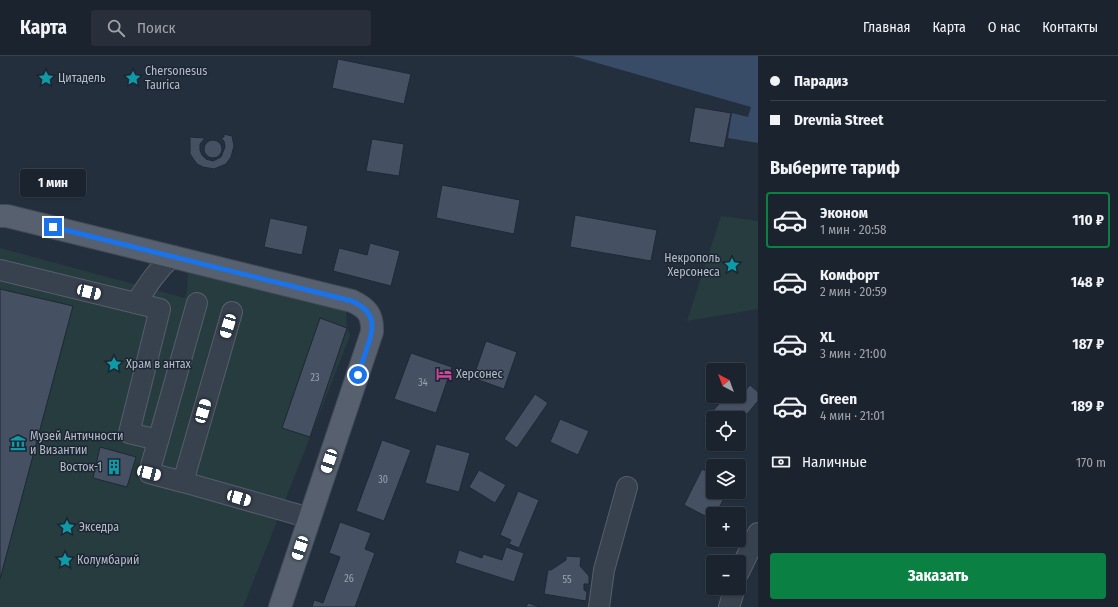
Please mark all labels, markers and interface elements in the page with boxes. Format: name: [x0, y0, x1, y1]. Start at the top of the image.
search box: [91, 10, 371, 46]
text: Карта: [20, 16, 67, 39]
icon: search: [105, 17, 127, 39]
text: Поиск: [137, 19, 175, 37]
text: Главная: [863, 19, 910, 36]
text: Карта: [932, 19, 966, 36]
text: О нас: [988, 19, 1020, 36]
text: Контакты: [1042, 19, 1098, 36]
place label: Chersonesus Taurica: [145, 64, 207, 92]
place icon: Цитадель: [37, 69, 55, 87]
place icon: Chersonesus Taurica: [124, 69, 142, 87]
place label: Цитадель: [58, 71, 106, 85]
text: Парадиз: [794, 72, 848, 90]
text: Drevnia Street: [794, 111, 883, 129]
text: Выберите тариф: [770, 157, 900, 179]
callout: 1 мин: [20, 169, 86, 197]
text: 1 мин: [38, 175, 68, 190]
icon: car: [772, 202, 808, 238]
text: Эконом: [820, 204, 868, 222]
text: 110 ₽: [1072, 211, 1104, 229]
route end: [44, 218, 62, 236]
text: 1 мин · 20:58: [820, 222, 887, 237]
place label: Некрополь Херсонеса: [664, 251, 720, 279]
place icon: Некрополь Херсонеса: [723, 256, 741, 274]
icon: car: [772, 264, 808, 300]
text: Комфорт: [820, 266, 879, 284]
text: 148 ₽: [1071, 273, 1104, 291]
car: [76, 283, 102, 301]
text: 2 мин · 20:59: [820, 284, 887, 299]
car: [219, 313, 237, 339]
icon: car: [772, 326, 808, 362]
text: XL: [820, 328, 835, 346]
text: 187 ₽: [1072, 335, 1104, 353]
text: 3 мин · 21:00: [820, 346, 886, 361]
place icon: Храм в антах: [105, 355, 123, 373]
place label: Храм в антах: [126, 357, 192, 371]
north arrow: [706, 363, 746, 403]
map controls: [706, 363, 746, 595]
hotel icon: Херсонес: [435, 365, 453, 383]
route start: [349, 366, 367, 384]
place label: Херсонес: [456, 367, 503, 381]
house number: 23: [311, 372, 320, 384]
house number: 34: [418, 377, 428, 389]
icon: car: [772, 388, 808, 424]
text: Green: [820, 390, 857, 408]
text: 189 ₽: [1071, 397, 1104, 415]
car: [194, 398, 212, 424]
text: 4 мин · 21:01: [820, 408, 885, 423]
button: locate: [706, 411, 746, 451]
place label: Музей Античности и Византии: [30, 429, 123, 457]
museum icon: Музей Античности и Византии: [9, 434, 27, 452]
car: [319, 448, 339, 474]
icon: cash: [770, 451, 792, 473]
text: Наличные: [802, 453, 867, 471]
text: 170 m: [1076, 455, 1106, 470]
building icon: Восток-1: [105, 458, 123, 476]
button: layers: [706, 459, 746, 499]
place label: Восток-1: [60, 460, 102, 474]
car: [136, 464, 162, 482]
house number: 30: [378, 474, 388, 486]
car: [226, 489, 252, 507]
button: +: [706, 507, 746, 547]
place icon: Экседра: [58, 518, 76, 536]
place label: Экседра: [79, 520, 119, 534]
car: [290, 535, 310, 561]
place icon: Колумбарий: [56, 551, 74, 569]
place label: Колумбарий: [77, 553, 139, 567]
button: Заказать: [770, 553, 1106, 599]
button: −: [706, 555, 746, 595]
house number: 26: [344, 573, 354, 585]
house number: 55: [562, 574, 572, 586]

